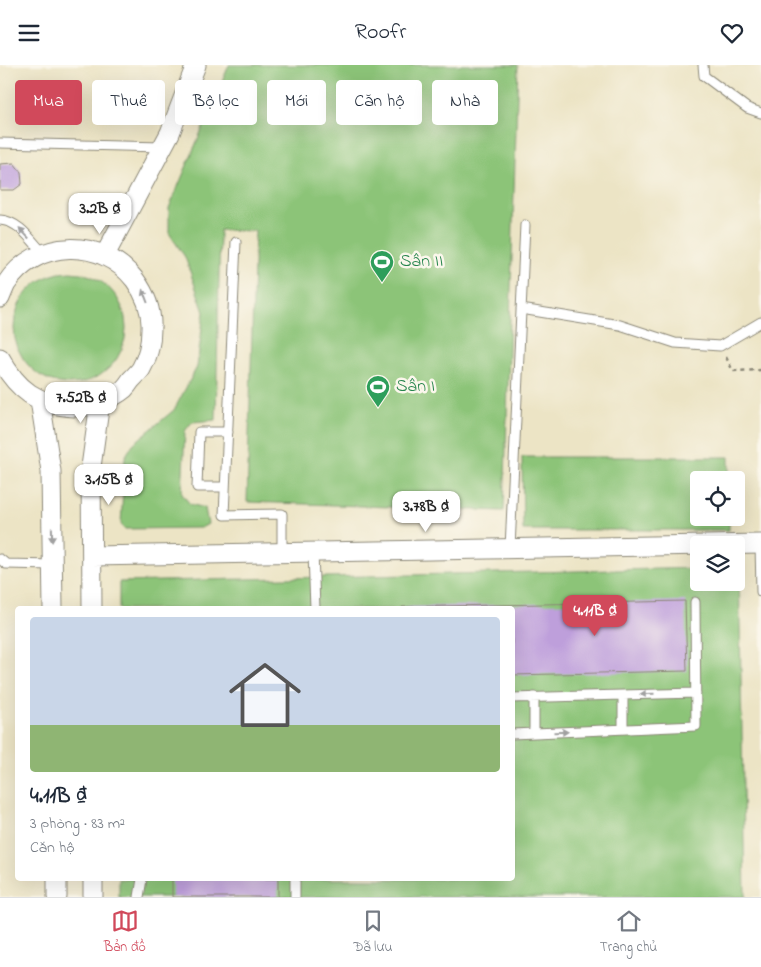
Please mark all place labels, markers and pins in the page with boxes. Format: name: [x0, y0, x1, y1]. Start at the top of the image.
pin: 3.2B ₫: [59, 193, 141, 235]
sports icon: Sân II: [369, 249, 395, 283]
place label: Sân II: [400, 249, 443, 275]
sports icon: Sân I: [365, 374, 391, 408]
place label: Sân I: [396, 374, 435, 400]
pin: 7.52B ₫: [35, 381, 127, 424]
pin: 3.15B ₫: [63, 463, 155, 506]
pin: 3.78B ₫: [380, 491, 472, 533]
pin: 4.11B ₫: [549, 595, 641, 637]

